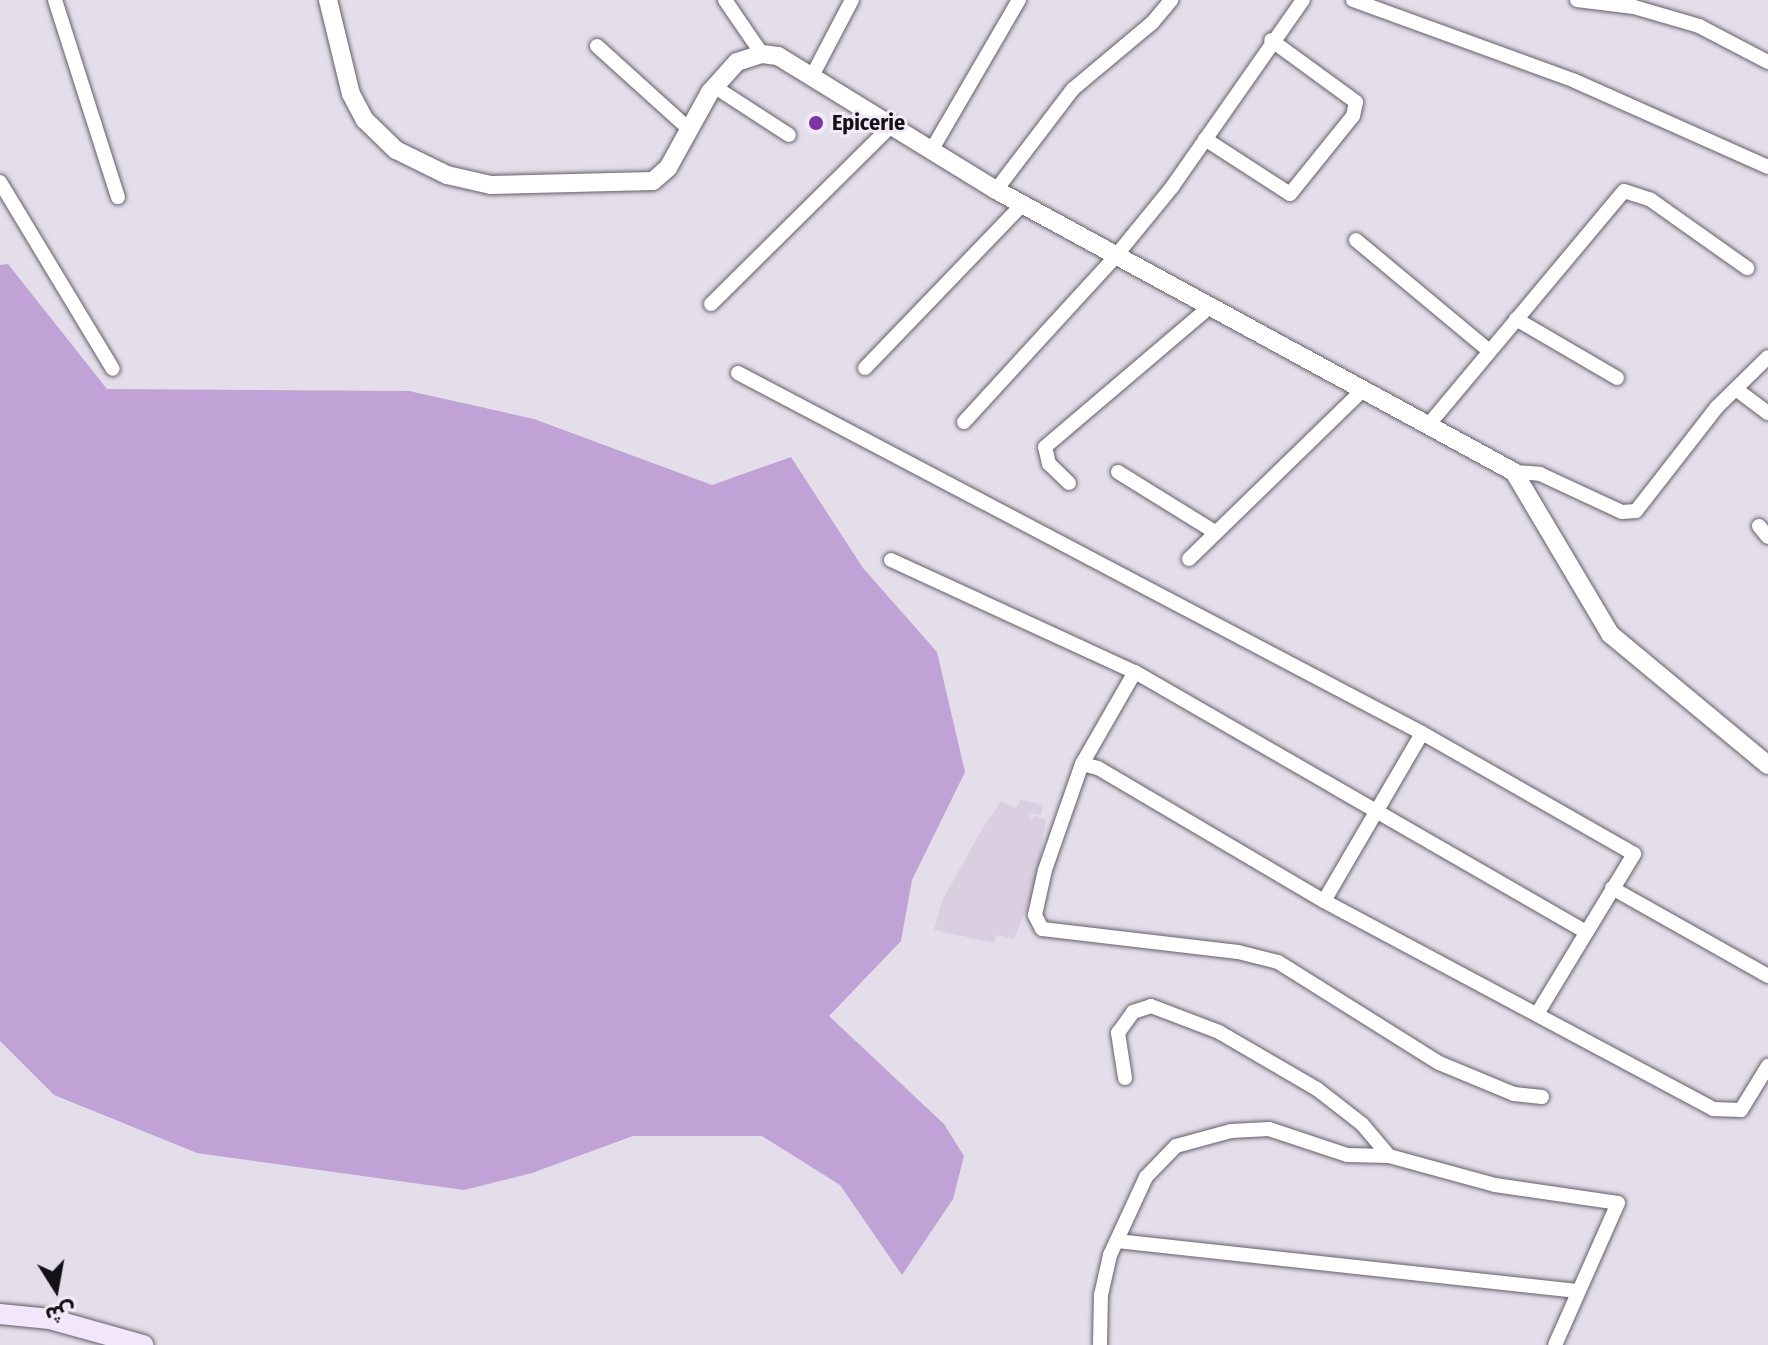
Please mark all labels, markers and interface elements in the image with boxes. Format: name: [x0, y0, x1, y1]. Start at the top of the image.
place label: Epicerie: [832, 110, 905, 136]
marker: Epicerie: [807, 114, 825, 132]
north arrow: [16, 1249, 96, 1329]
text: ش: [43, 1297, 78, 1329]

